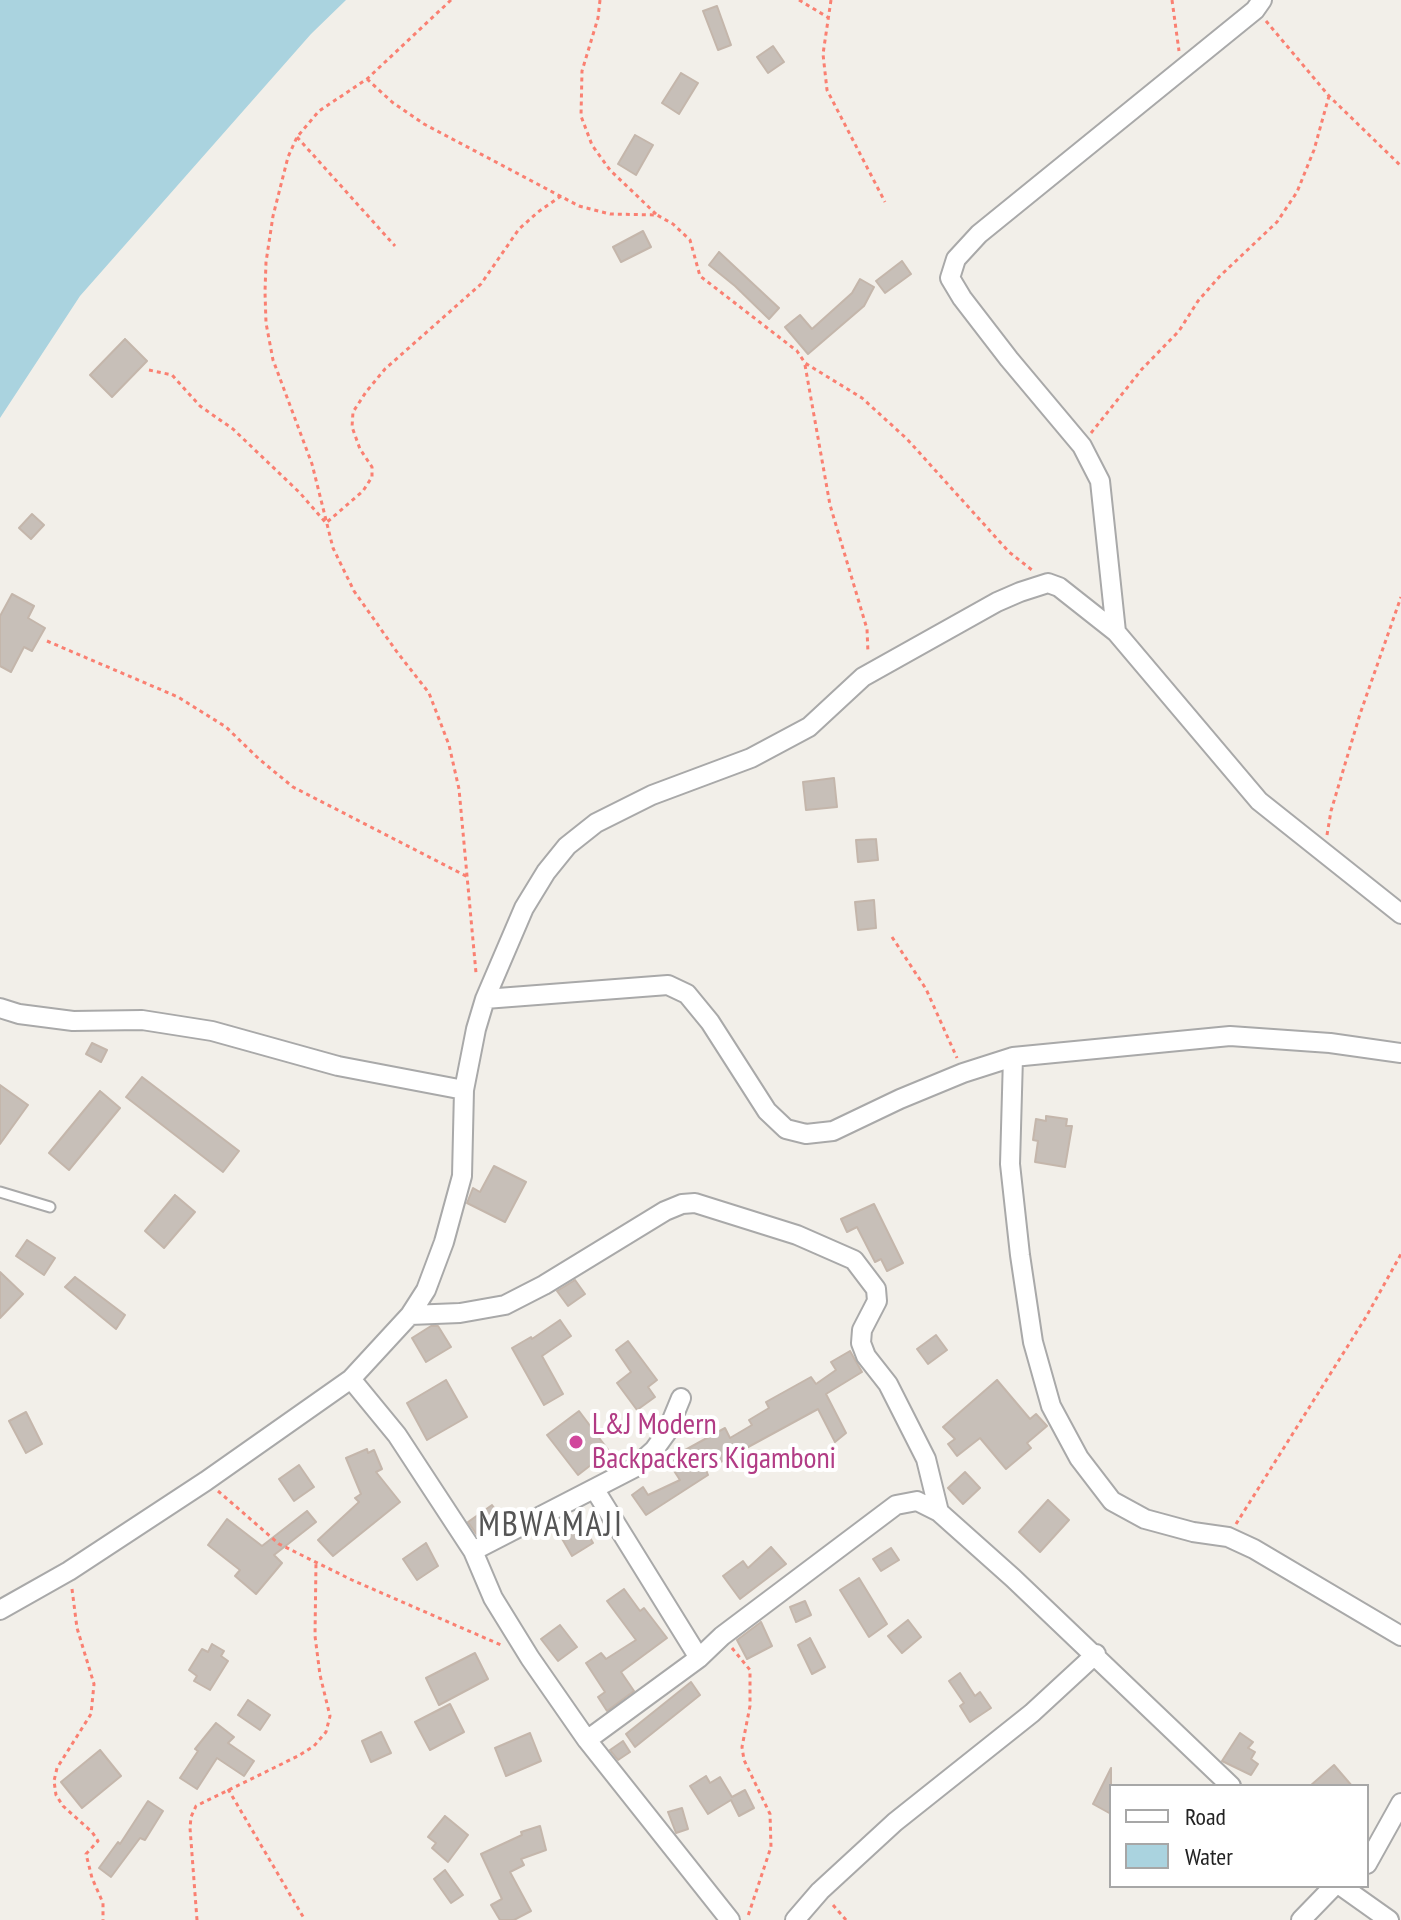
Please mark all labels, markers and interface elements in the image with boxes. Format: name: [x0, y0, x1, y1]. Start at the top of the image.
place label: L&J Modern Backpackers Kigamboni: [592, 1407, 836, 1478]
marker: L&J Modern Backpackers Kigamboni: [567, 1433, 585, 1451]
district label: MBWAMAJI: [478, 1506, 624, 1546]
legend: [1109, 1784, 1369, 1888]
text: Road: [1185, 1801, 1226, 1832]
text: Water: [1185, 1841, 1233, 1872]

